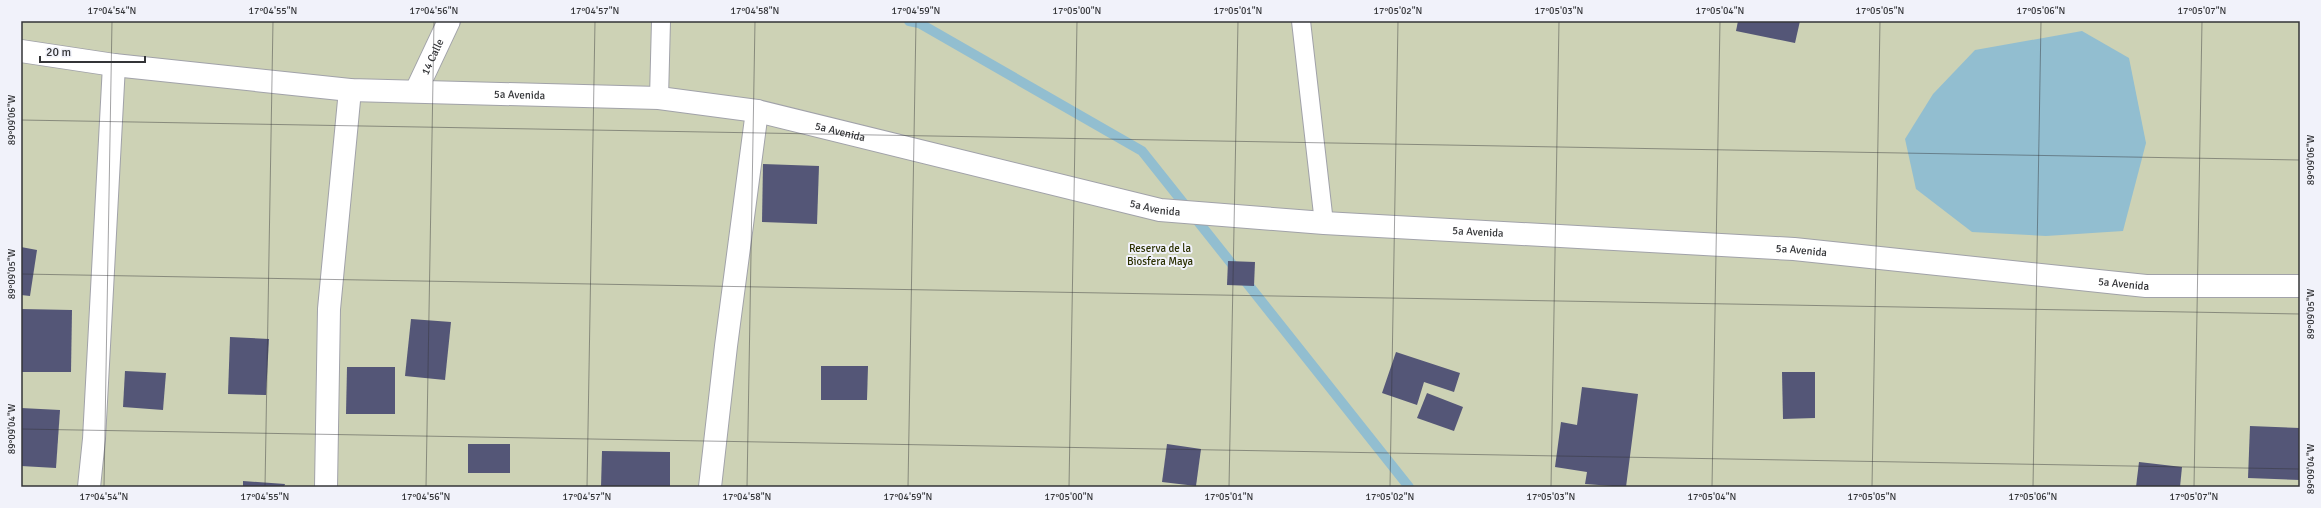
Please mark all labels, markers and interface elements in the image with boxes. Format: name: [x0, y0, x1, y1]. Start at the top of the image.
text: 17°04'54"N: [88, 5, 136, 17]
text: 17°04'55"N: [249, 5, 297, 17]
text: 17°04'56"N: [410, 5, 458, 17]
text: 17°04'57"N: [571, 5, 619, 17]
text: 17°04'58"N: [731, 5, 779, 17]
text: 17°04'59"N: [892, 5, 940, 17]
text: 17°05'00"N: [1053, 5, 1101, 17]
text: 17°05'01"N: [1214, 5, 1262, 17]
text: 17°05'02"N: [1374, 5, 1422, 17]
text: 17°05'03"N: [1535, 5, 1583, 17]
text: 17°05'04"N: [1696, 5, 1744, 17]
text: 17°05'05"N: [1856, 5, 1904, 17]
text: 17°05'06"N: [2017, 5, 2065, 17]
text: 17°05'07"N: [2178, 5, 2226, 17]
street label: 14 Calle: [419, 37, 447, 77]
scale bar: [40, 38, 145, 64]
text: 20 m: [46, 45, 71, 60]
street label: 5a Avenida: [494, 88, 546, 102]
text: 89°09'06"W: [6, 94, 18, 145]
street label: 5a Avenida: [814, 119, 867, 144]
text: 89°09'06"W: [2305, 134, 2317, 185]
street label: 5a Avenida: [1128, 197, 1181, 219]
street label: 5a Avenida: [1452, 224, 1504, 240]
park label: Reserva de la Biosfera Maya: [1127, 242, 1193, 268]
street label: 5a Avenida: [1775, 242, 1828, 259]
text: 89°09'05"W: [6, 248, 18, 299]
street label: 5a Avenida: [2097, 275, 2150, 293]
text: 89°09'05"W: [2305, 288, 2317, 339]
text: 89°09'04"W: [6, 403, 18, 454]
text: 89°09'04"W: [2305, 443, 2317, 494]
text: 17°04'54"N: [80, 491, 128, 503]
text: 17°04'55"N: [241, 491, 289, 503]
text: 17°04'56"N: [402, 491, 450, 503]
text: 17°04'57"N: [563, 491, 611, 503]
text: 17°04'58"N: [723, 491, 771, 503]
text: 17°04'59"N: [884, 491, 932, 503]
text: 17°05'00"N: [1045, 491, 1093, 503]
text: 17°05'01"N: [1205, 491, 1253, 503]
text: 17°05'02"N: [1366, 491, 1414, 503]
text: 17°05'03"N: [1527, 491, 1575, 503]
text: 17°05'04"N: [1688, 491, 1736, 503]
text: 17°05'05"N: [1848, 491, 1896, 503]
text: 17°05'06"N: [2009, 491, 2057, 503]
text: 17°05'07"N: [2170, 491, 2218, 503]

